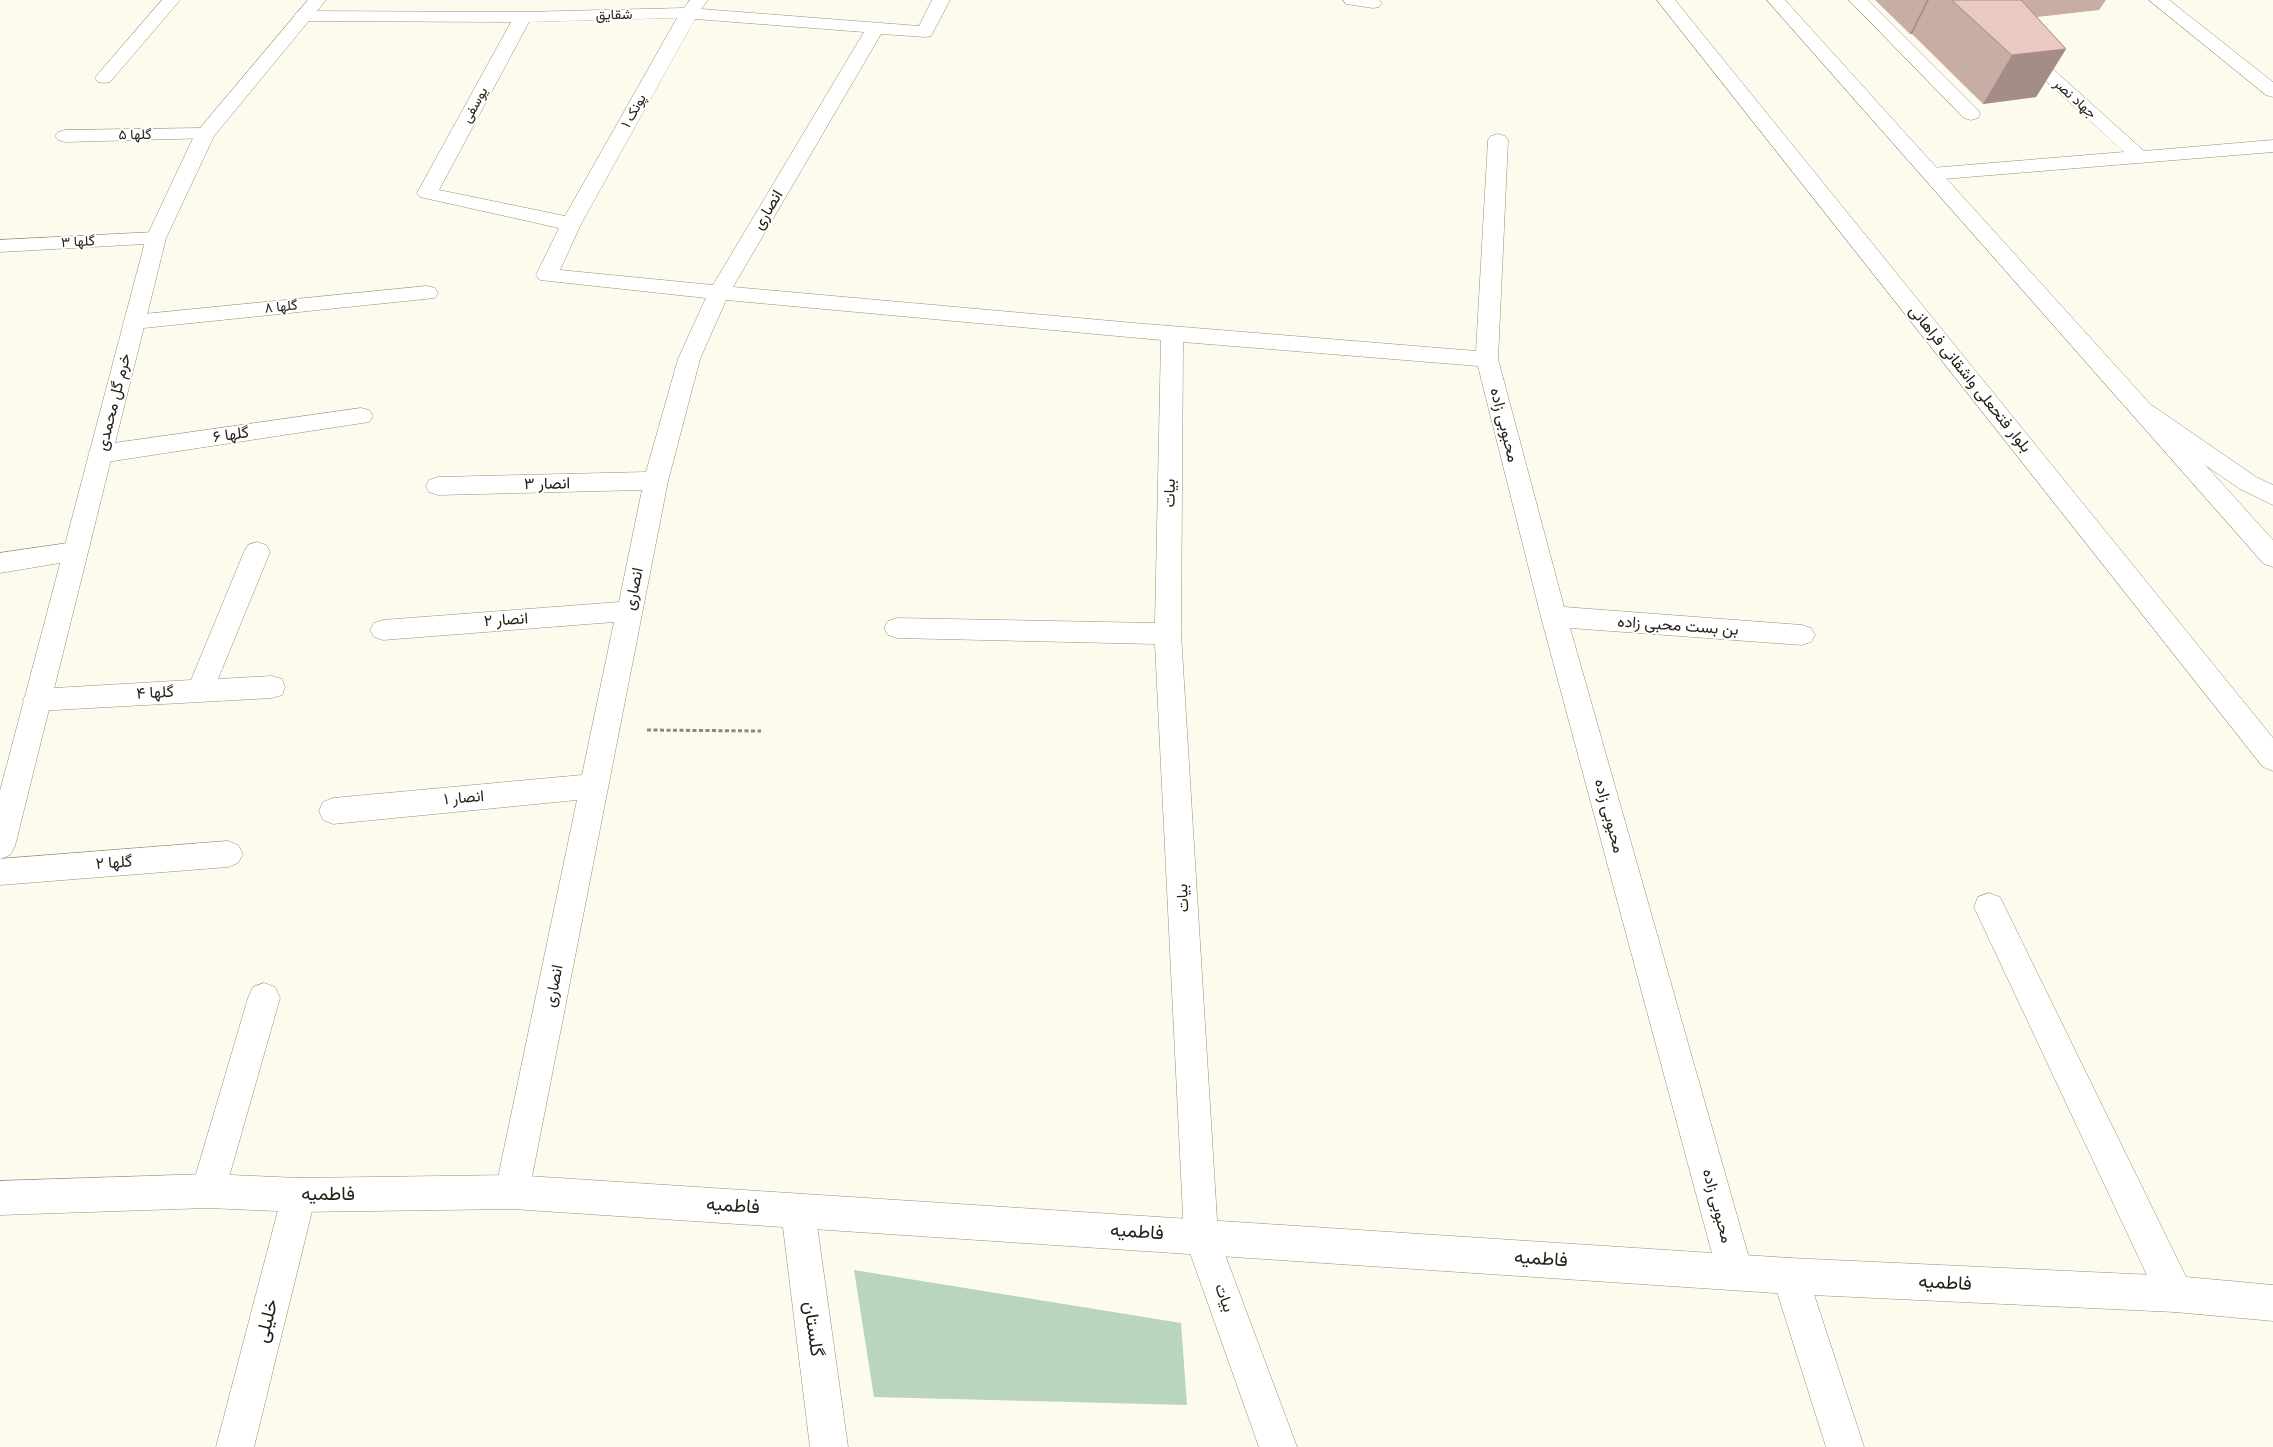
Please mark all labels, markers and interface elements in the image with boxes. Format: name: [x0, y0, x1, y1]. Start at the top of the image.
street label: شقایق: [595, 6, 633, 24]
street label: جهاد نصر: [2050, 75, 2100, 123]
street label: یوسفی: [458, 84, 492, 126]
street label: پونک ۱: [618, 91, 650, 131]
street label: گلها ۵: [118, 126, 152, 144]
street label: انصاری: [749, 187, 787, 233]
street label: گلها ۳: [61, 233, 95, 251]
street label: گلها ۸: [264, 297, 298, 317]
street label: بلوار فتحعلی واشقانی فراهانی: [1905, 302, 2035, 456]
street label: خرم گل محمدی: [93, 351, 135, 453]
street label: محبوبی زاده: [1485, 386, 1523, 464]
street label: گلها ۶: [212, 423, 250, 447]
street label: انصار ۳: [524, 474, 570, 494]
street label: بیات: [1160, 478, 1180, 508]
street label: انصاری: [620, 566, 648, 612]
street label: انصار ۲: [483, 609, 529, 631]
street label: بن بست محبی زاده: [1617, 612, 1739, 640]
street label: گلها ۴: [136, 682, 174, 704]
street label: محبوبی زاده: [1590, 777, 1628, 855]
street label: انصار ۱: [443, 787, 485, 809]
street label: گلها ۲: [95, 852, 133, 874]
street label: بیات: [1173, 883, 1193, 913]
street label: انصاری: [540, 963, 568, 1009]
street label: محبوبی زاده: [1698, 1167, 1736, 1245]
street label: فاطمیه: [301, 1183, 355, 1205]
street label: فاطمیه: [705, 1193, 761, 1219]
street label: فاطمیه: [1109, 1219, 1165, 1245]
street label: فاطمیه: [1513, 1246, 1569, 1272]
street label: فاطمیه: [1918, 1270, 1972, 1296]
street label: بیات: [1210, 1281, 1238, 1315]
street label: خلیلی: [251, 1297, 283, 1345]
street label: گلستان: [798, 1300, 828, 1358]

